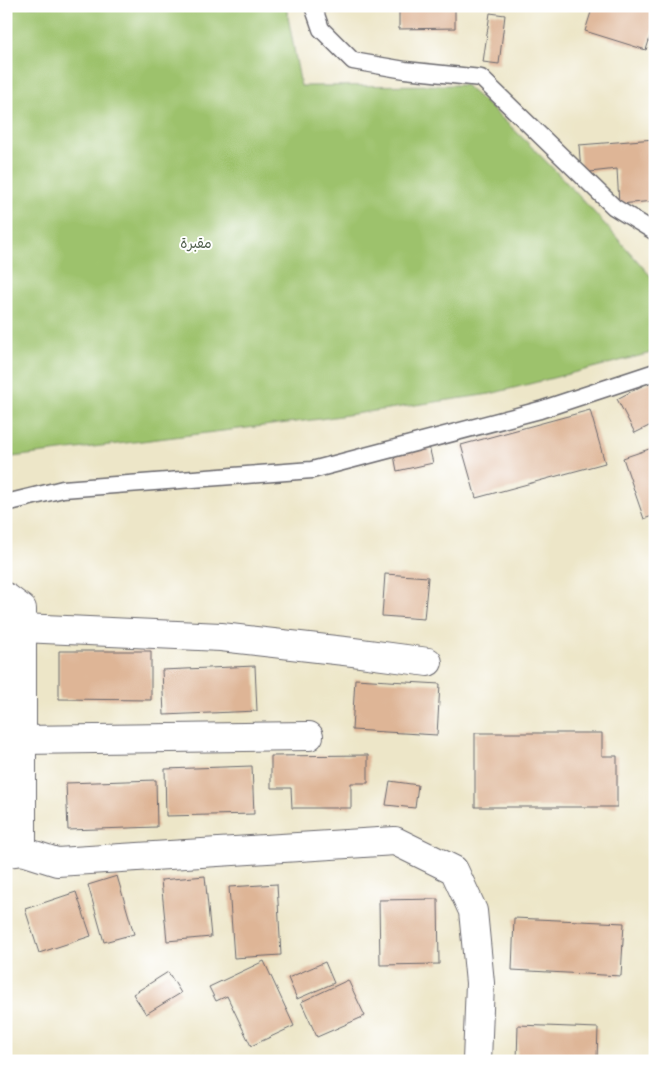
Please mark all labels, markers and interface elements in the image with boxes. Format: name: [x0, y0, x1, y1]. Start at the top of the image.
park label: مقبرة: [180, 233, 212, 255]

